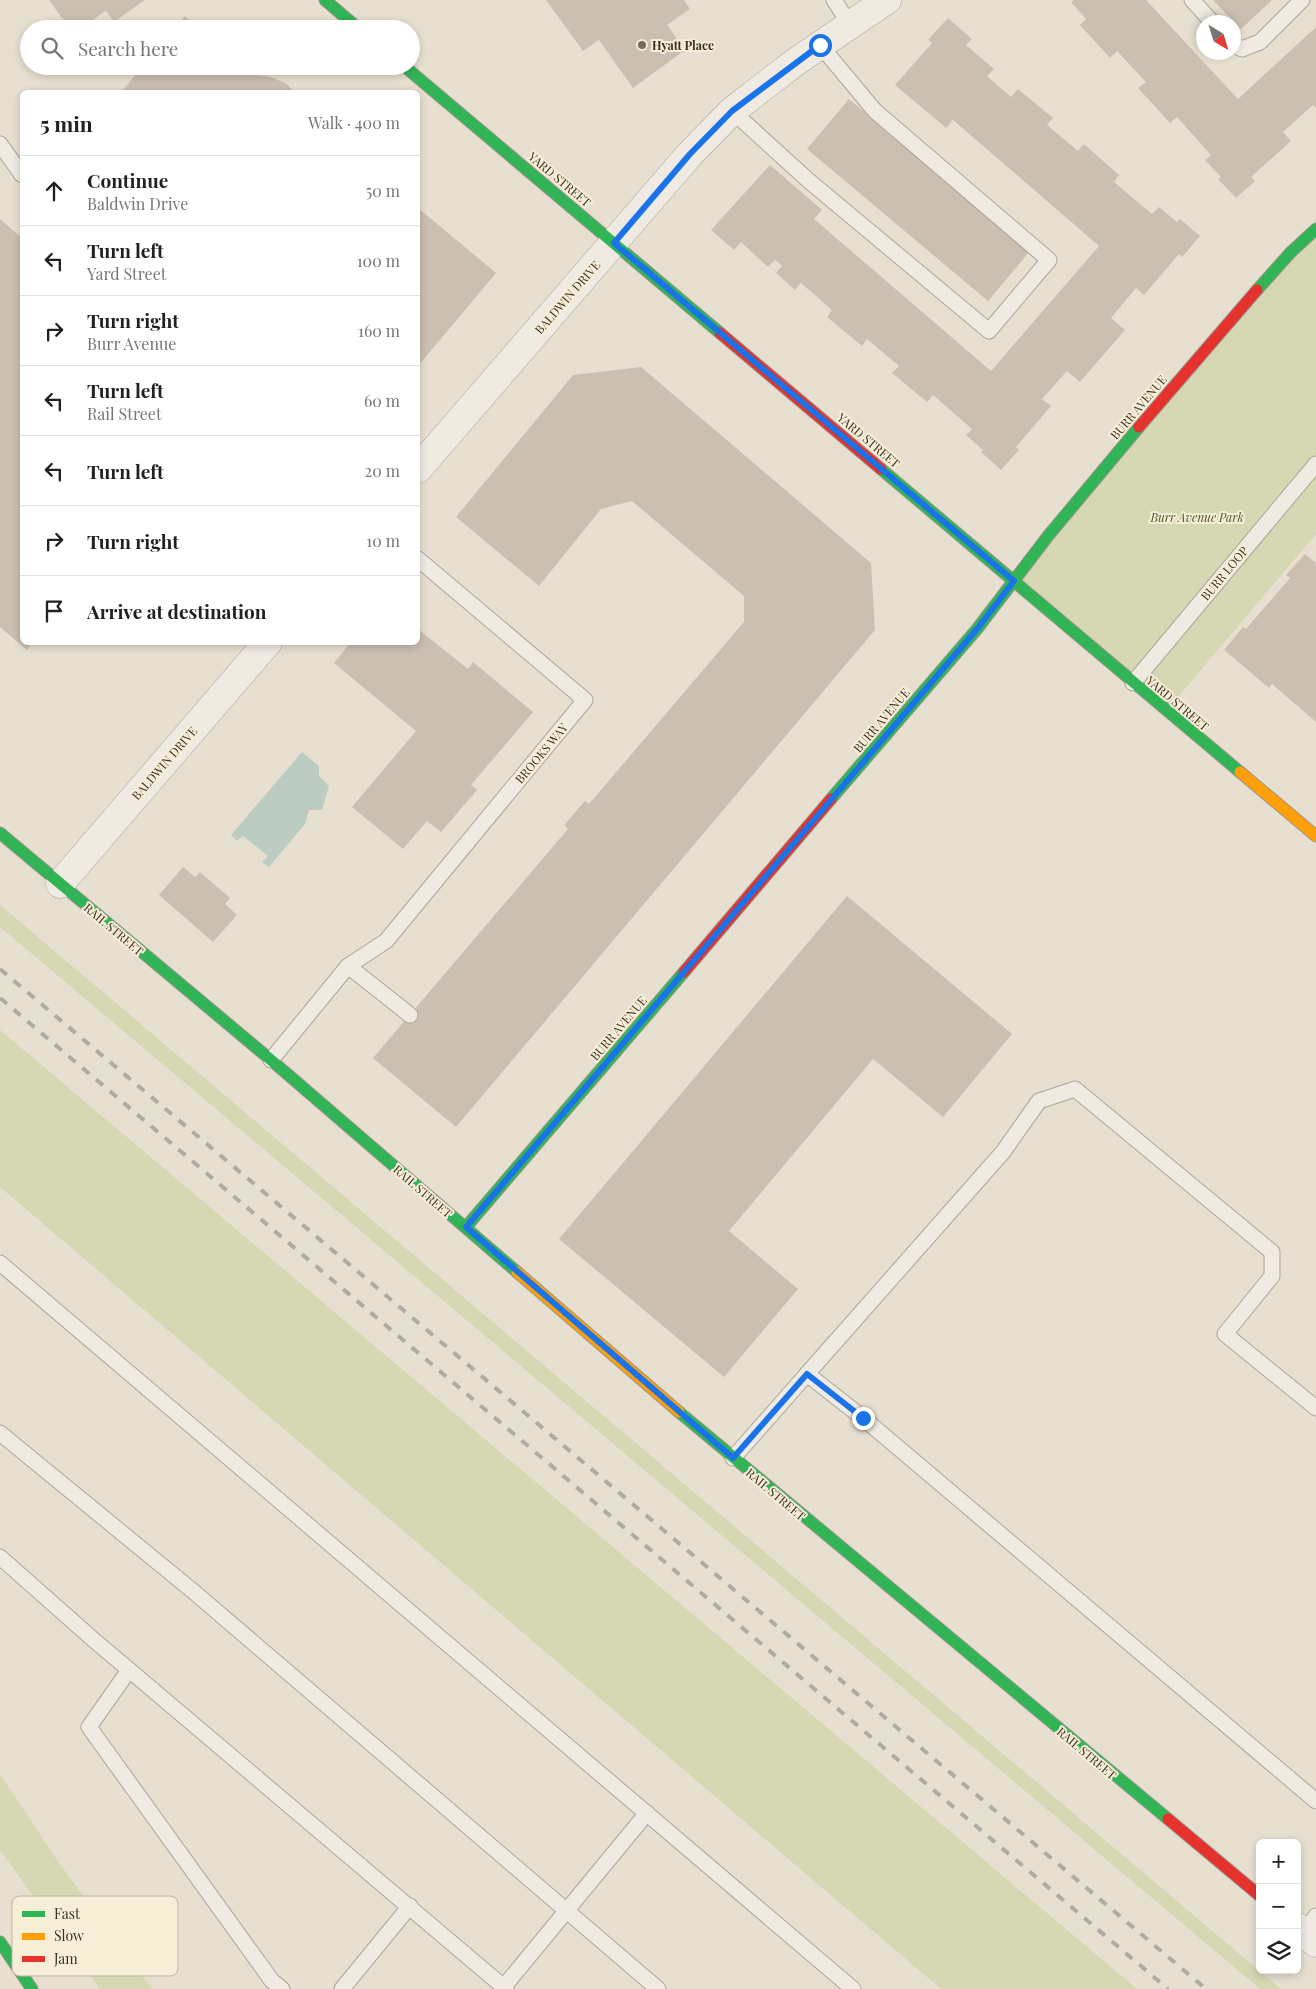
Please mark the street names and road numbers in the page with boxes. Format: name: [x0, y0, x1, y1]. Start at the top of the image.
street label: YARD STREET: [525, 147, 595, 210]
street label: BALDWIN DRIVE: [531, 257, 603, 337]
street label: BURR AVENUE: [1106, 371, 1170, 443]
street label: YARD STREET: [834, 408, 904, 471]
street label: BURR LOOP: [1197, 543, 1251, 603]
street label: YARD STREET: [1143, 671, 1213, 734]
street label: BURR AVENUE: [849, 684, 913, 756]
street label: BROOKS WAY: [511, 719, 571, 786]
street label: BALDWIN DRIVE: [128, 723, 200, 803]
street label: RAIL STREET: [81, 899, 148, 959]
street label: BURR AVENUE: [586, 992, 650, 1064]
street label: RAIL STREET: [390, 1161, 456, 1221]
street label: RAIL STREET: [743, 1464, 810, 1524]
street label: RAIL STREET: [1054, 1723, 1121, 1783]

